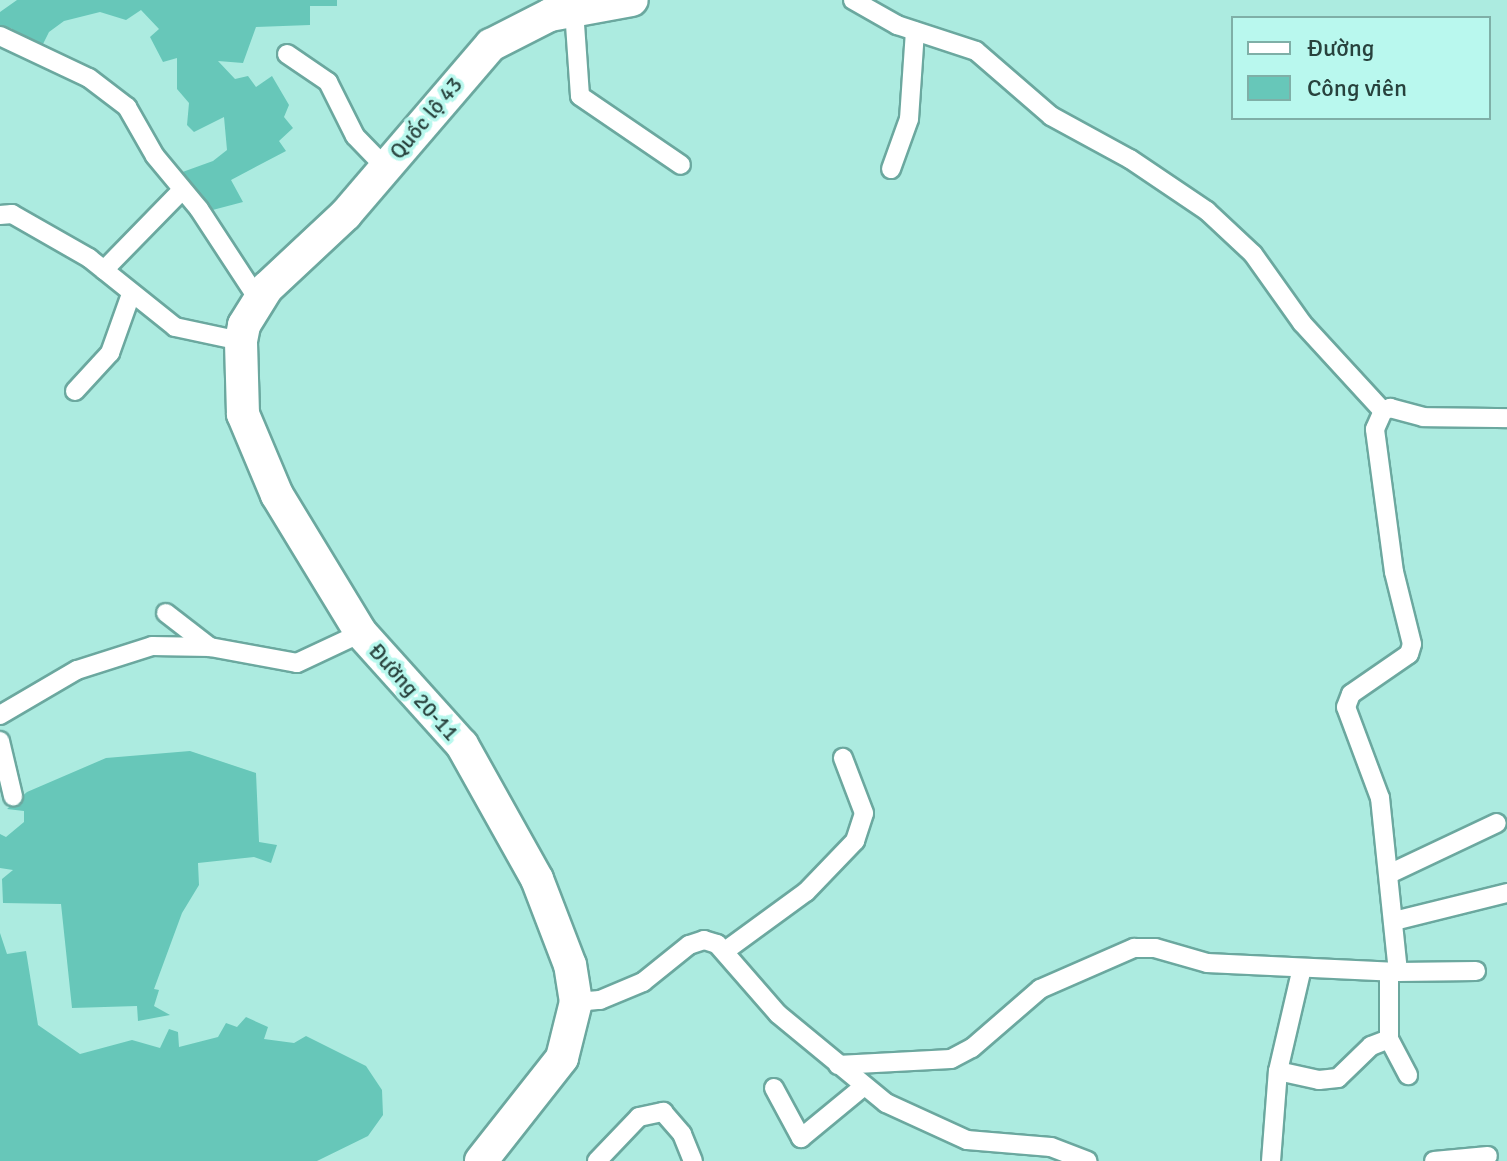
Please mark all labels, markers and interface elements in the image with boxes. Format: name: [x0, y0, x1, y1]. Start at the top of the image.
legend: [1231, 16, 1491, 120]
text: Đường: [1307, 33, 1374, 63]
street label: Quốc lộ 43: [384, 72, 468, 164]
text: Công viên: [1307, 73, 1407, 103]
street label: Đường 20-11: [363, 638, 465, 746]

